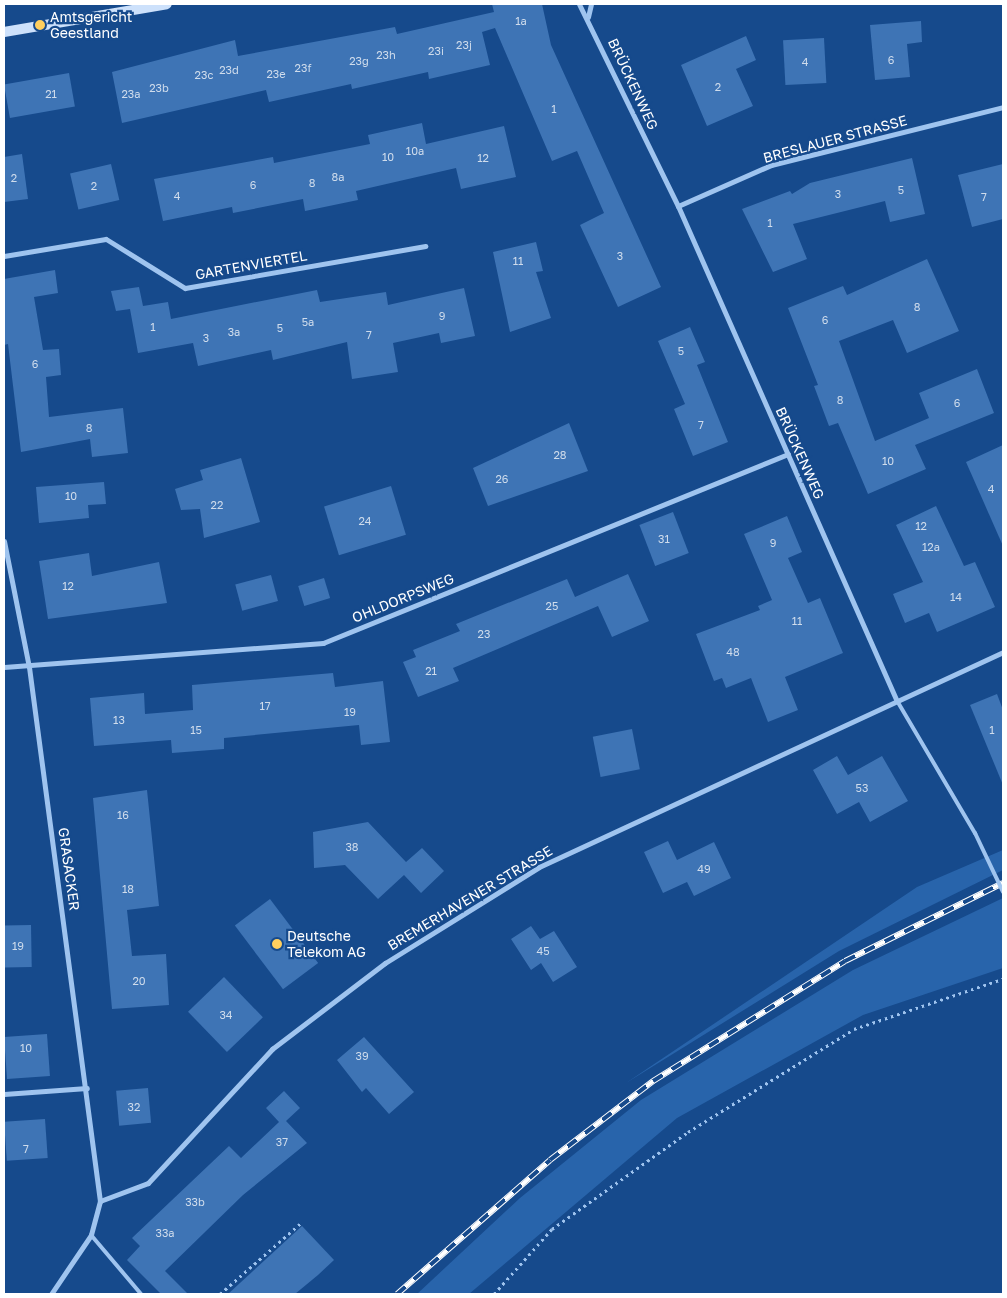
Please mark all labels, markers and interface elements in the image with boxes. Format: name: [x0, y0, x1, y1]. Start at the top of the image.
place label: Amtsgericht Geestland: [50, 9, 132, 41]
house number: 1a: [515, 14, 527, 28]
marker: Amtsgericht Geestland: [34, 19, 46, 31]
street label: BRÜCKENWEG: [604, 36, 662, 132]
house number: 23j: [456, 38, 472, 52]
house number: 23i: [428, 44, 444, 58]
house number: 23h: [376, 48, 396, 62]
house number: 6: [888, 53, 894, 67]
house number: 23g: [349, 54, 369, 68]
house number: 4: [802, 55, 808, 69]
house number: 23f: [295, 61, 311, 75]
house number: 23d: [219, 63, 239, 77]
house number: 23e: [266, 67, 286, 81]
house number: 23c: [195, 68, 213, 82]
house number: 2: [715, 80, 721, 94]
house number: 23b: [149, 81, 169, 95]
house number: 21: [45, 87, 57, 101]
house number: 23a: [121, 87, 141, 101]
house number: 1: [551, 102, 557, 116]
street label: BRESLAUER STRASSE: [761, 112, 909, 166]
house number: 10a: [406, 144, 424, 158]
house number: 10: [382, 150, 394, 164]
house number: 12: [477, 151, 489, 165]
house number: 8a: [332, 170, 344, 184]
house number: 2: [11, 171, 17, 185]
house number: 8: [309, 176, 315, 190]
house number: 6: [250, 178, 256, 192]
house number: 2: [91, 179, 97, 193]
house number: 5: [898, 183, 904, 197]
house number: 3: [835, 187, 841, 201]
house number: 4: [174, 189, 180, 203]
house number: 7: [981, 190, 987, 204]
house number: 1: [767, 216, 773, 230]
street label: GARTENVIERTEL: [194, 247, 308, 283]
house number: 3: [617, 249, 623, 263]
house number: 11: [513, 254, 523, 268]
house number: 8: [914, 300, 920, 314]
house number: 9: [439, 309, 445, 323]
house number: 6: [822, 313, 828, 327]
house number: 5a: [302, 315, 314, 329]
house number: 1: [150, 320, 156, 334]
house number: 5: [277, 321, 283, 335]
house number: 3a: [228, 325, 240, 339]
house number: 7: [366, 328, 372, 342]
house number: 3: [203, 331, 209, 345]
house number: 5: [678, 344, 684, 358]
house number: 6: [32, 357, 38, 371]
house number: 8: [837, 393, 843, 407]
house number: 6: [954, 396, 960, 410]
street label: BRÜCKENWEG: [772, 404, 828, 502]
house number: 7: [698, 418, 704, 432]
house number: 8: [86, 421, 92, 435]
house number: 28: [553, 448, 567, 462]
house number: 10: [882, 454, 894, 468]
house number: 26: [495, 472, 509, 486]
house number: 4: [988, 482, 994, 496]
house number: 10: [65, 489, 77, 503]
house number: 22: [211, 498, 223, 512]
house number: 24: [358, 514, 372, 528]
house number: 12: [915, 519, 927, 533]
house number: 31: [658, 532, 670, 546]
house number: 9: [770, 536, 776, 550]
house number: 12a: [922, 540, 940, 554]
street label: OHLDORPSWEG: [350, 570, 456, 626]
house number: 12: [62, 579, 74, 593]
house number: 14: [950, 590, 962, 604]
house number: 25: [546, 599, 558, 613]
house number: 11: [792, 614, 802, 628]
house number: 23: [478, 627, 490, 641]
house number: 48: [726, 645, 740, 659]
house number: 21: [425, 664, 437, 678]
house number: 17: [259, 699, 271, 713]
house number: 19: [344, 705, 356, 719]
house number: 13: [113, 713, 125, 727]
house number: 15: [190, 723, 202, 737]
house number: 1: [989, 723, 995, 737]
house number: 53: [856, 781, 868, 795]
house number: 16: [117, 808, 129, 822]
street label: GRASACKER: [55, 826, 83, 912]
house number: 38: [345, 840, 359, 854]
street label: BREMERHAVENER STRASSE: [385, 842, 555, 954]
house number: 49: [697, 862, 711, 876]
house number: 18: [122, 882, 134, 896]
place label: Deutsche Telekom AG: [287, 928, 366, 960]
marker: Deutsche Telekom AG: [271, 938, 283, 950]
house number: 19: [12, 939, 24, 953]
house number: 45: [536, 944, 550, 958]
house number: 20: [132, 974, 146, 988]
house number: 34: [219, 1008, 233, 1022]
house number: 10: [20, 1041, 32, 1055]
house number: 39: [355, 1049, 369, 1063]
house number: 32: [128, 1100, 140, 1114]
house number: 37: [276, 1135, 288, 1149]
house number: 7: [23, 1142, 29, 1156]
house number: 33b: [185, 1195, 205, 1209]
house number: 33a: [155, 1226, 175, 1240]

